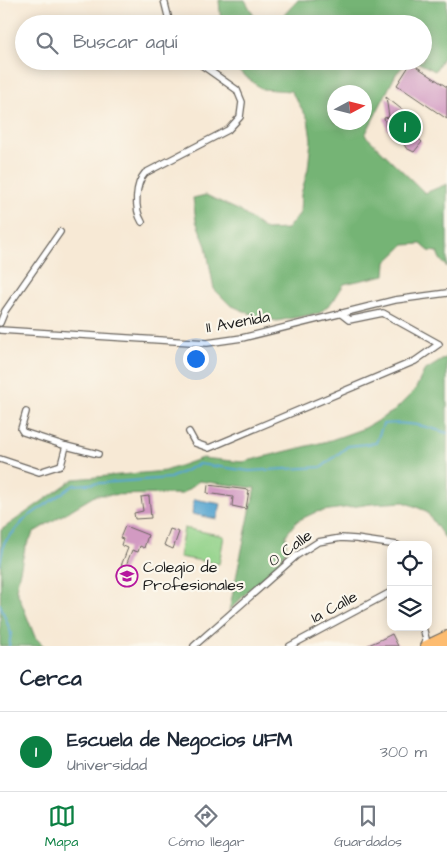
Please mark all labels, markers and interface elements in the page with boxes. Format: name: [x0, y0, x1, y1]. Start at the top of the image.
search box: [15, 15, 432, 70]
icon: search: [33, 29, 61, 57]
text: Buscar aquí: [73, 29, 177, 56]
north arrow: [327, 85, 372, 130]
pin: 1: [389, 108, 421, 146]
street label: 11 Avenida: [204, 306, 272, 338]
your location: [183, 346, 209, 372]
street label: 0 Calle: [263, 524, 317, 571]
map controls: [387, 541, 432, 631]
button: locate: [387, 541, 432, 586]
place label: Colegio de Profesionales: [143, 556, 244, 596]
school or university icon: Colegio de Profesionales: [115, 564, 139, 588]
street label: 1a Calle: [307, 585, 361, 628]
button: layers: [387, 586, 432, 631]
text: Cerca: [20, 664, 82, 693]
text: Escuela de Negocios UFM: [67, 727, 293, 754]
text: 1: [35, 741, 37, 763]
text: 300 m: [380, 741, 427, 763]
text: Universidad: [67, 754, 147, 776]
tab: Mapa: [45, 802, 78, 852]
tab: Cómo llegar: [168, 802, 244, 852]
tab: Guardados: [334, 802, 402, 852]

